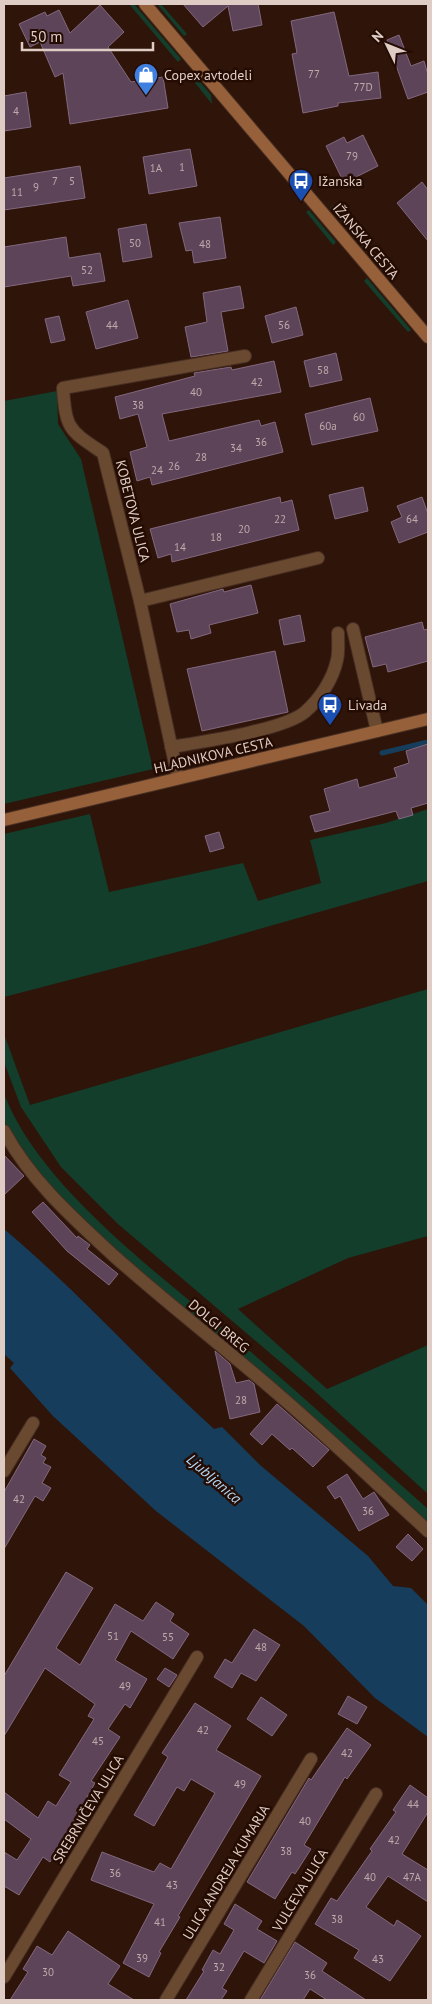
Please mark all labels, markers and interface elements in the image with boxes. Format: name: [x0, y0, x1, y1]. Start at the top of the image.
scale bar: [22, 20, 154, 52]
north arrow: [362, 20, 412, 70]
text: 50 m: [30, 27, 63, 46]
text: N: [368, 27, 387, 46]
shop icon: Copex avtodeli: [133, 62, 159, 96]
place label: Copex avtodeli: [164, 66, 252, 84]
house number: 77: [308, 67, 320, 81]
house number: 77D: [353, 80, 373, 94]
house number: 4: [13, 104, 19, 118]
house number: 79: [346, 149, 358, 163]
house number: 1: [179, 160, 185, 174]
house number: 1A: [150, 161, 163, 175]
bus stop icon: Ižanska: [288, 168, 314, 202]
place label: Ižanska: [318, 172, 363, 190]
house number: 7: [52, 174, 58, 188]
house number: 5: [69, 174, 75, 188]
house number: 9: [33, 180, 39, 194]
house number: 11: [11, 185, 23, 199]
street label: IŽANSKA CESTA: [329, 199, 404, 283]
house number: 50: [129, 236, 141, 250]
house number: 48: [199, 237, 211, 251]
house number: 52: [81, 263, 93, 277]
house number: 44: [106, 318, 118, 332]
house number: 56: [278, 318, 290, 332]
house number: 58: [317, 363, 329, 377]
house number: 42: [251, 375, 263, 389]
house number: 40: [190, 385, 202, 399]
house number: 38: [132, 398, 144, 412]
house number: 60: [353, 410, 365, 424]
house number: 60a: [319, 419, 337, 433]
house number: 36: [255, 435, 267, 449]
house number: 34: [230, 441, 242, 455]
house number: 28: [195, 450, 207, 464]
street label: KOBETOVA ULICA: [112, 458, 155, 565]
house number: 26: [168, 459, 180, 473]
house number: 24: [151, 463, 163, 477]
house number: 22: [274, 512, 286, 526]
house number: 64: [406, 512, 418, 526]
house number: 20: [238, 522, 250, 536]
house number: 18: [210, 530, 222, 544]
house number: 14: [174, 540, 186, 554]
bus stop icon: Livada: [317, 692, 343, 726]
place label: Livada: [348, 696, 387, 714]
street label: HLADNIKOVA CESTA: [152, 732, 275, 777]
street label: DOLGI BREG: [185, 1295, 253, 1357]
house number: 28: [235, 1393, 247, 1407]
water label: Ljubljanica: [183, 1450, 246, 1508]
house number: 42: [13, 1492, 25, 1506]
house number: 36: [362, 1504, 374, 1518]
house number: 51: [107, 1629, 119, 1643]
house number: 55: [162, 1630, 174, 1644]
house number: 48: [255, 1640, 267, 1654]
house number: 49: [119, 1679, 131, 1693]
house number: 42: [197, 1723, 209, 1737]
house number: 45: [92, 1734, 104, 1748]
house number: 42: [341, 1746, 353, 1760]
street label: SREBRNIČEVA ULICA: [48, 1751, 128, 1867]
house number: 49: [234, 1777, 246, 1791]
house number: 44: [407, 1797, 419, 1811]
street label: ULICA ANDREJA KUMARJA: [178, 1800, 274, 1943]
house number: 40: [299, 1814, 311, 1828]
house number: 42: [388, 1833, 400, 1847]
street label: VULČEVA ULICA: [268, 1844, 332, 1936]
house number: 38: [280, 1844, 292, 1858]
house number: 36: [109, 1866, 121, 1880]
house number: 40: [364, 1870, 376, 1884]
house number: 47A: [403, 1870, 421, 1884]
house number: 43: [166, 1878, 178, 1892]
house number: 38: [331, 1912, 343, 1926]
house number: 41: [154, 1915, 166, 1929]
house number: 39: [136, 1951, 148, 1965]
house number: 43: [372, 1952, 384, 1966]
house number: 32: [213, 1960, 225, 1974]
house number: 30: [42, 1965, 54, 1979]
house number: 36: [304, 1968, 316, 1982]

